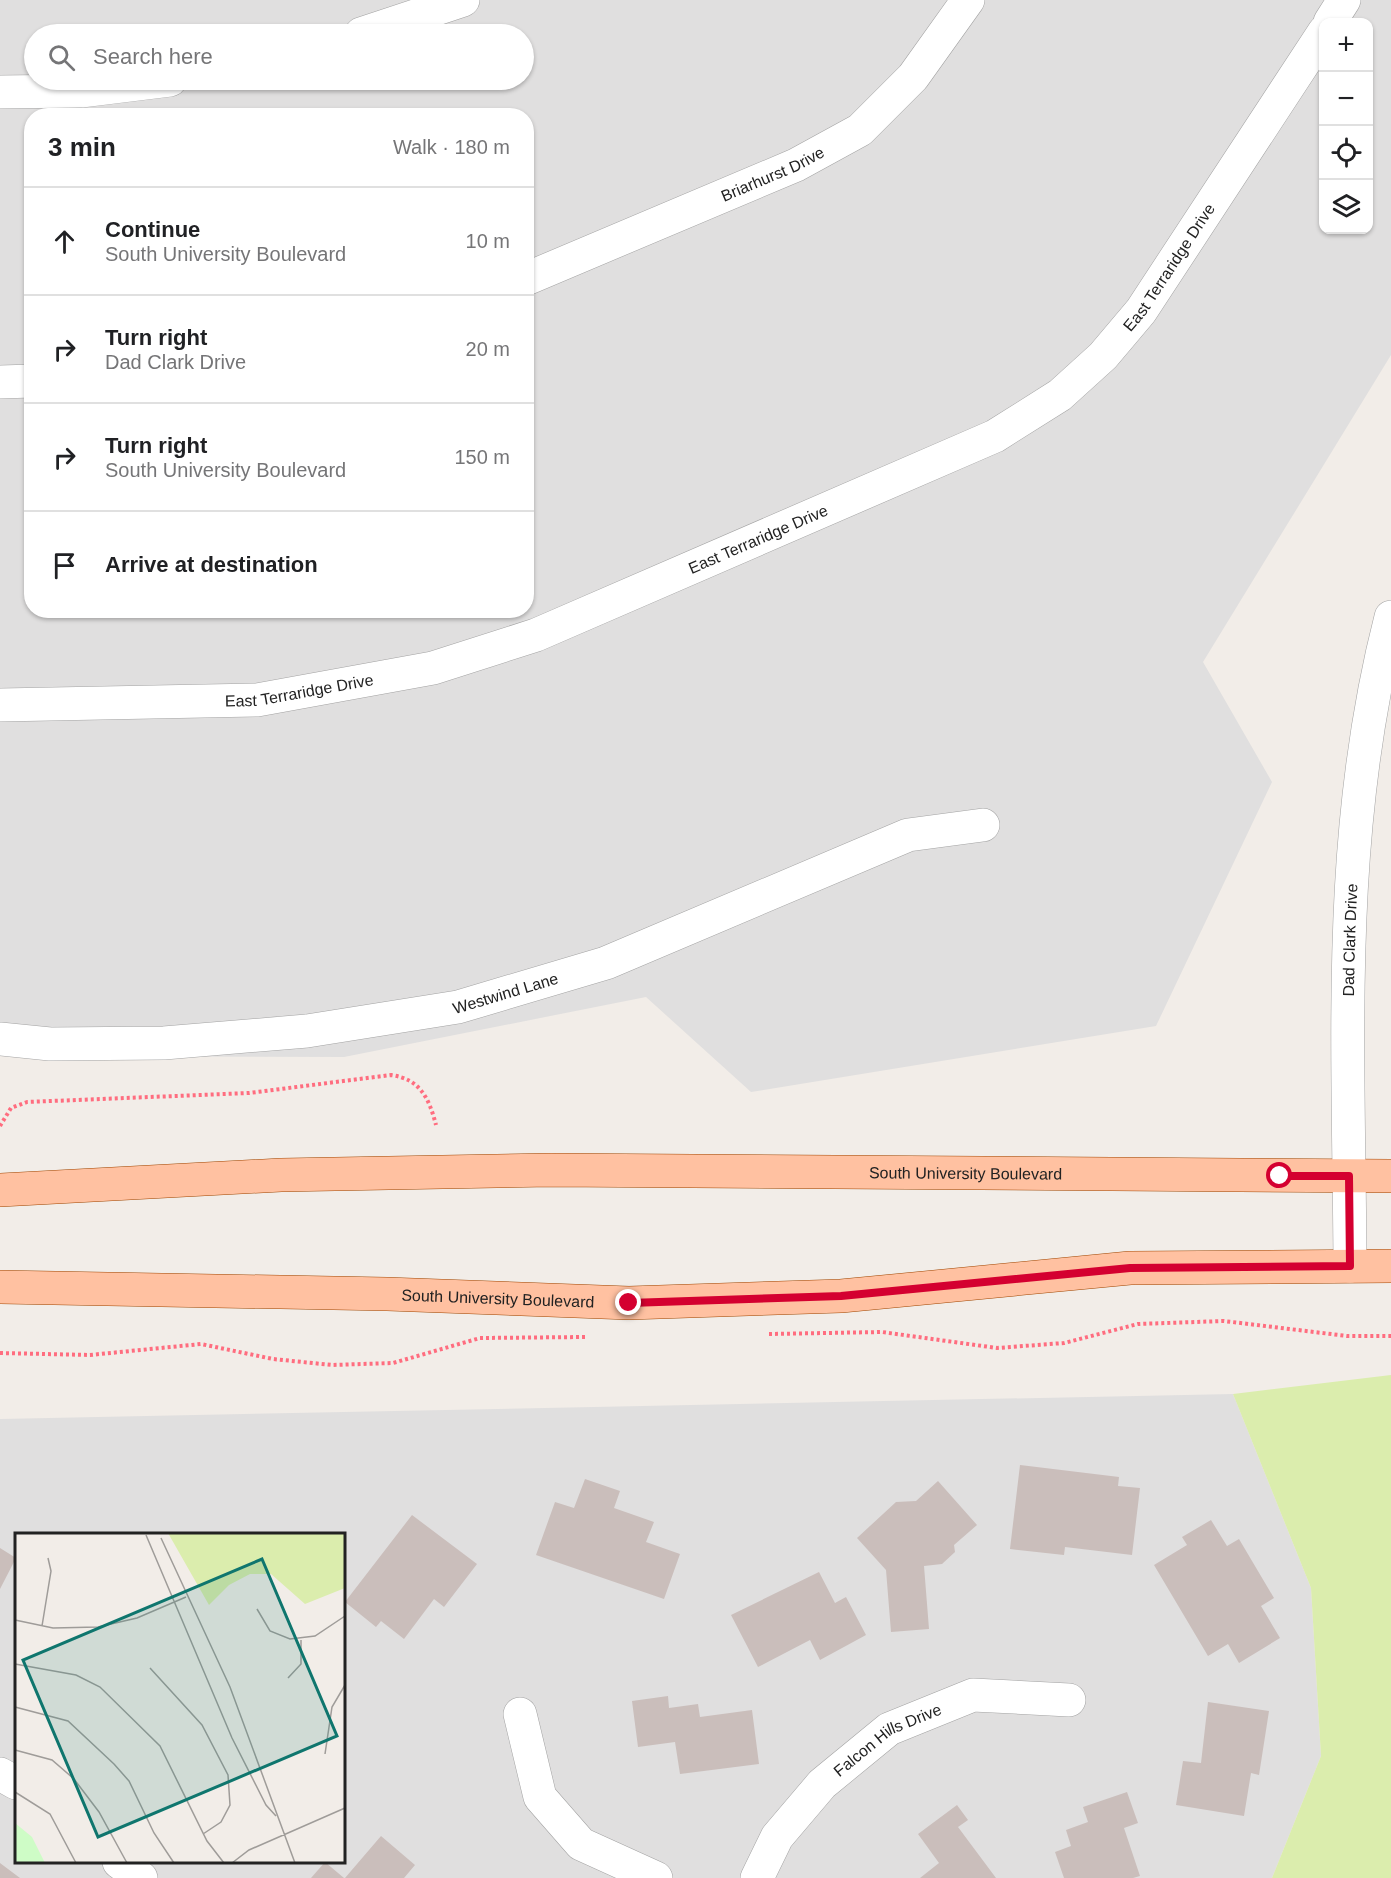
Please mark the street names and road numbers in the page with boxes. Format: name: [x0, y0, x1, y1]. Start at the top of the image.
street label: Briarhurst Drive: [718, 143, 827, 204]
street label: East Terraridge Drive: [1120, 200, 1218, 334]
street label: East Terraridge Drive: [686, 501, 830, 576]
street label: East Terraridge Drive: [225, 671, 375, 709]
street label: Dad Clark Drive: [1339, 883, 1360, 997]
street label: Westwind Lane: [451, 969, 560, 1017]
street label: South University Boulevard: [869, 1164, 1062, 1182]
street label: South University Boulevard: [401, 1286, 595, 1310]
street label: Falcon Hills Drive: [830, 1700, 944, 1779]

